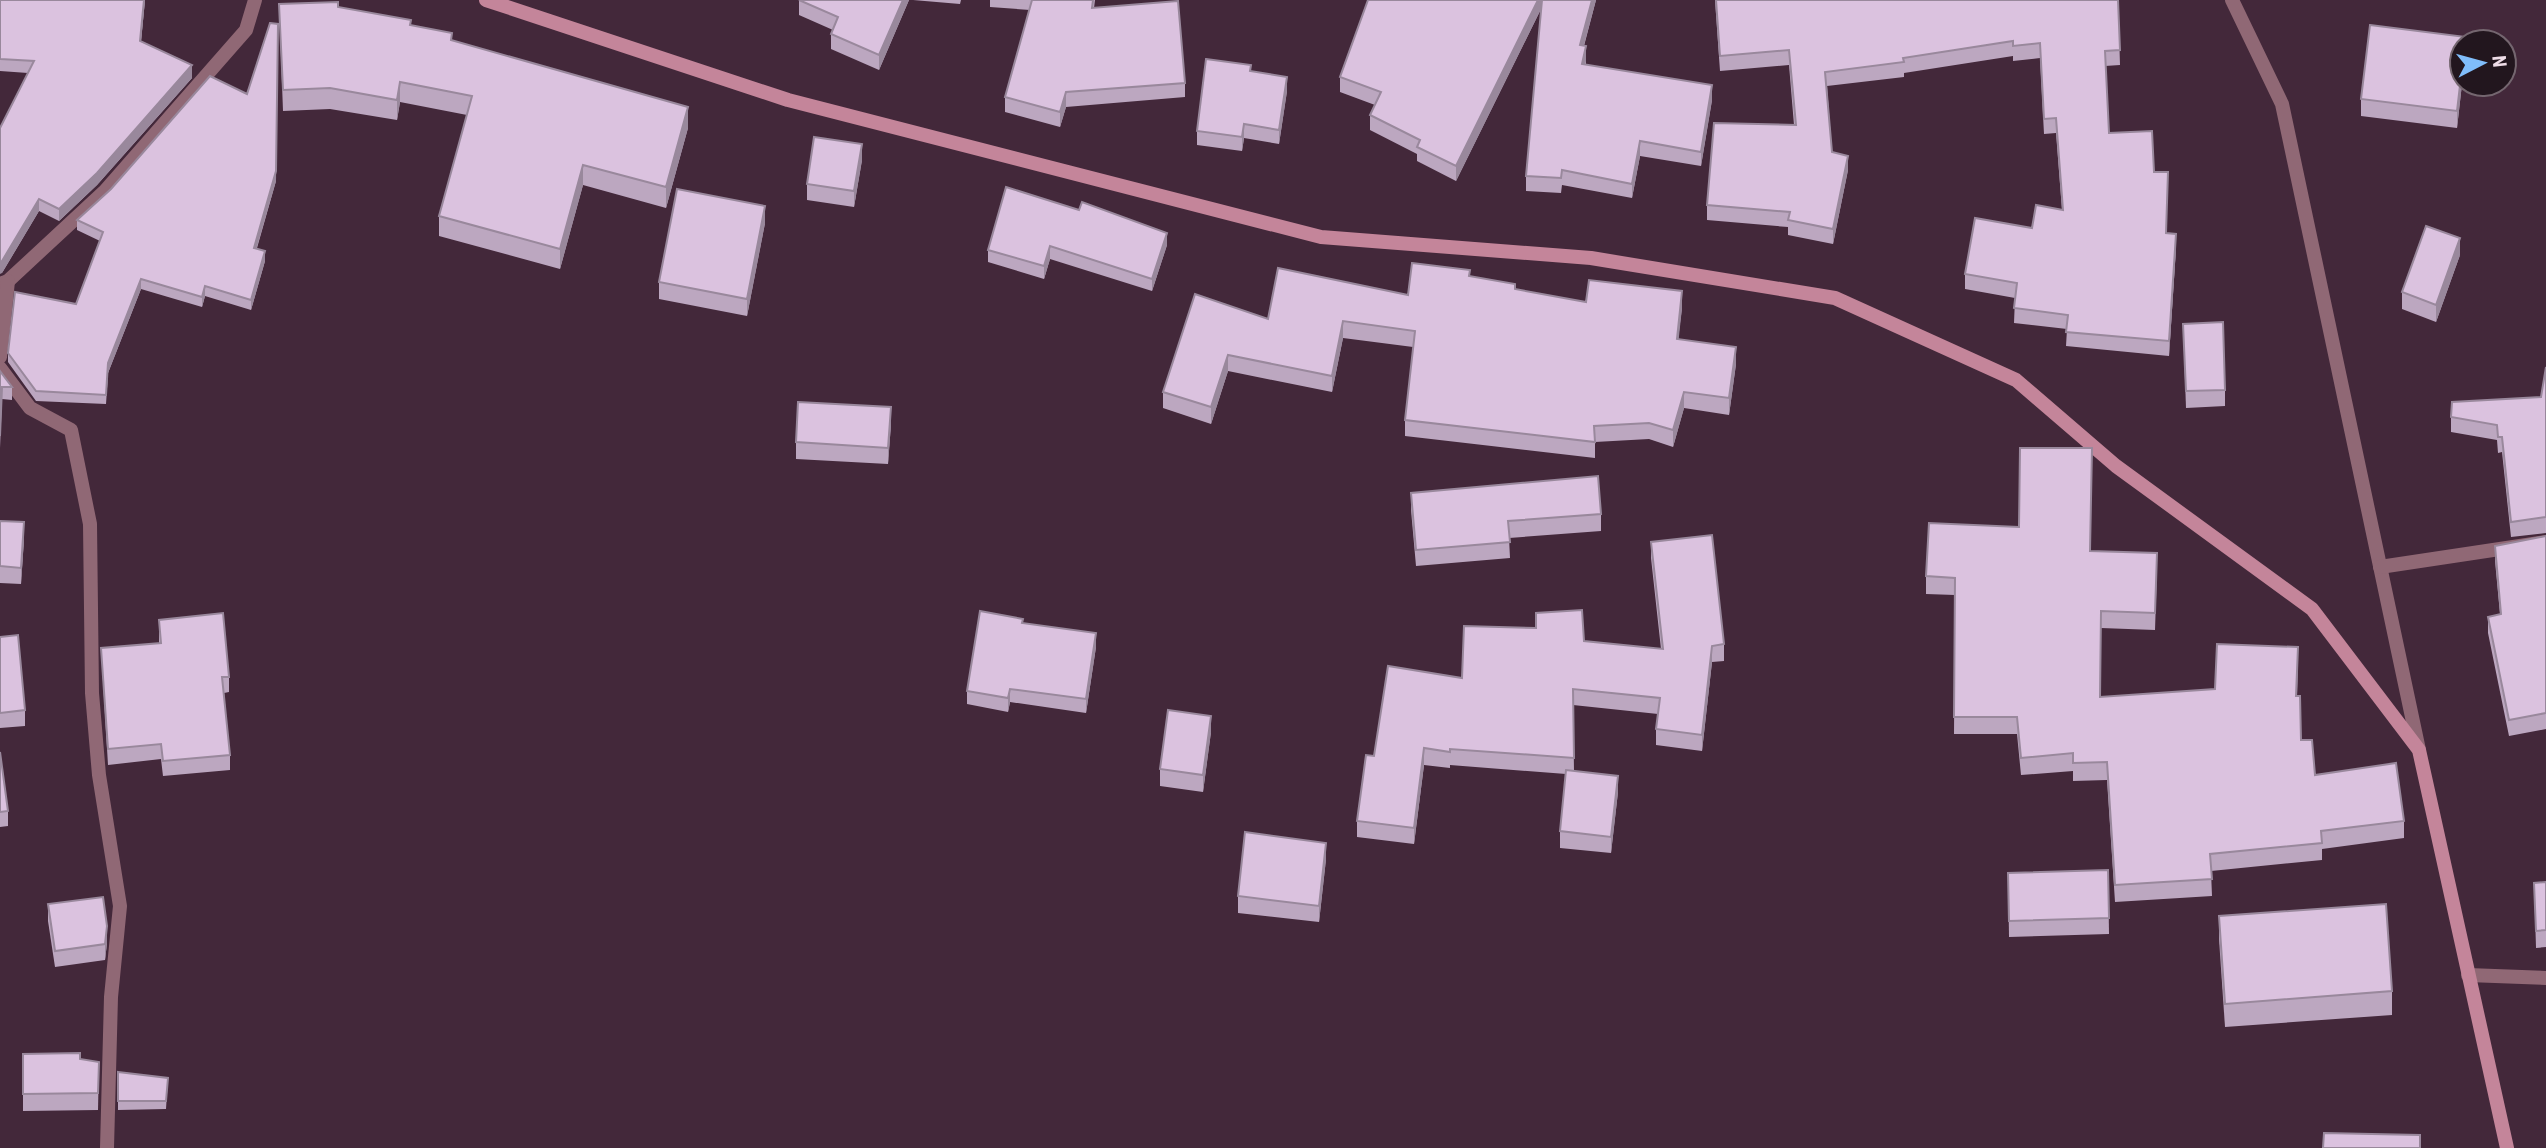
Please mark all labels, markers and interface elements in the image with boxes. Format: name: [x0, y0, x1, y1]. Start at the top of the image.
north arrow: [2448, 28, 2518, 98]
text: N: [2487, 54, 2511, 68]

